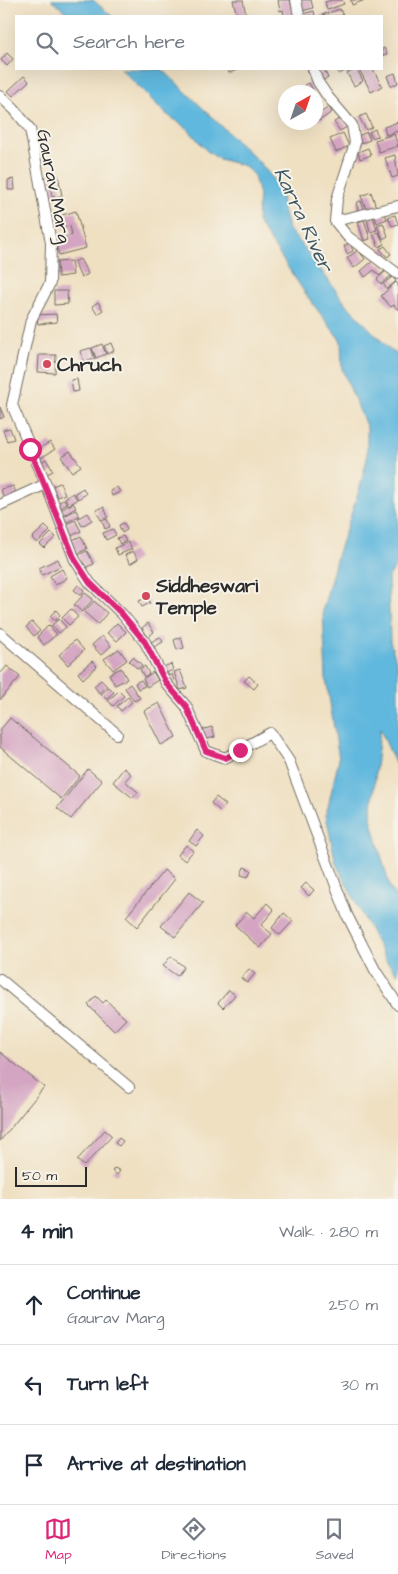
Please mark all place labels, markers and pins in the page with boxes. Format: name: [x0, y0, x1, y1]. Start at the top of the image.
place label: Chruch: [57, 352, 122, 379]
marker: Chruch: [41, 358, 53, 370]
place label: Siddheswari Temple: [155, 573, 258, 622]
marker: Siddheswari Temple: [140, 590, 152, 602]

